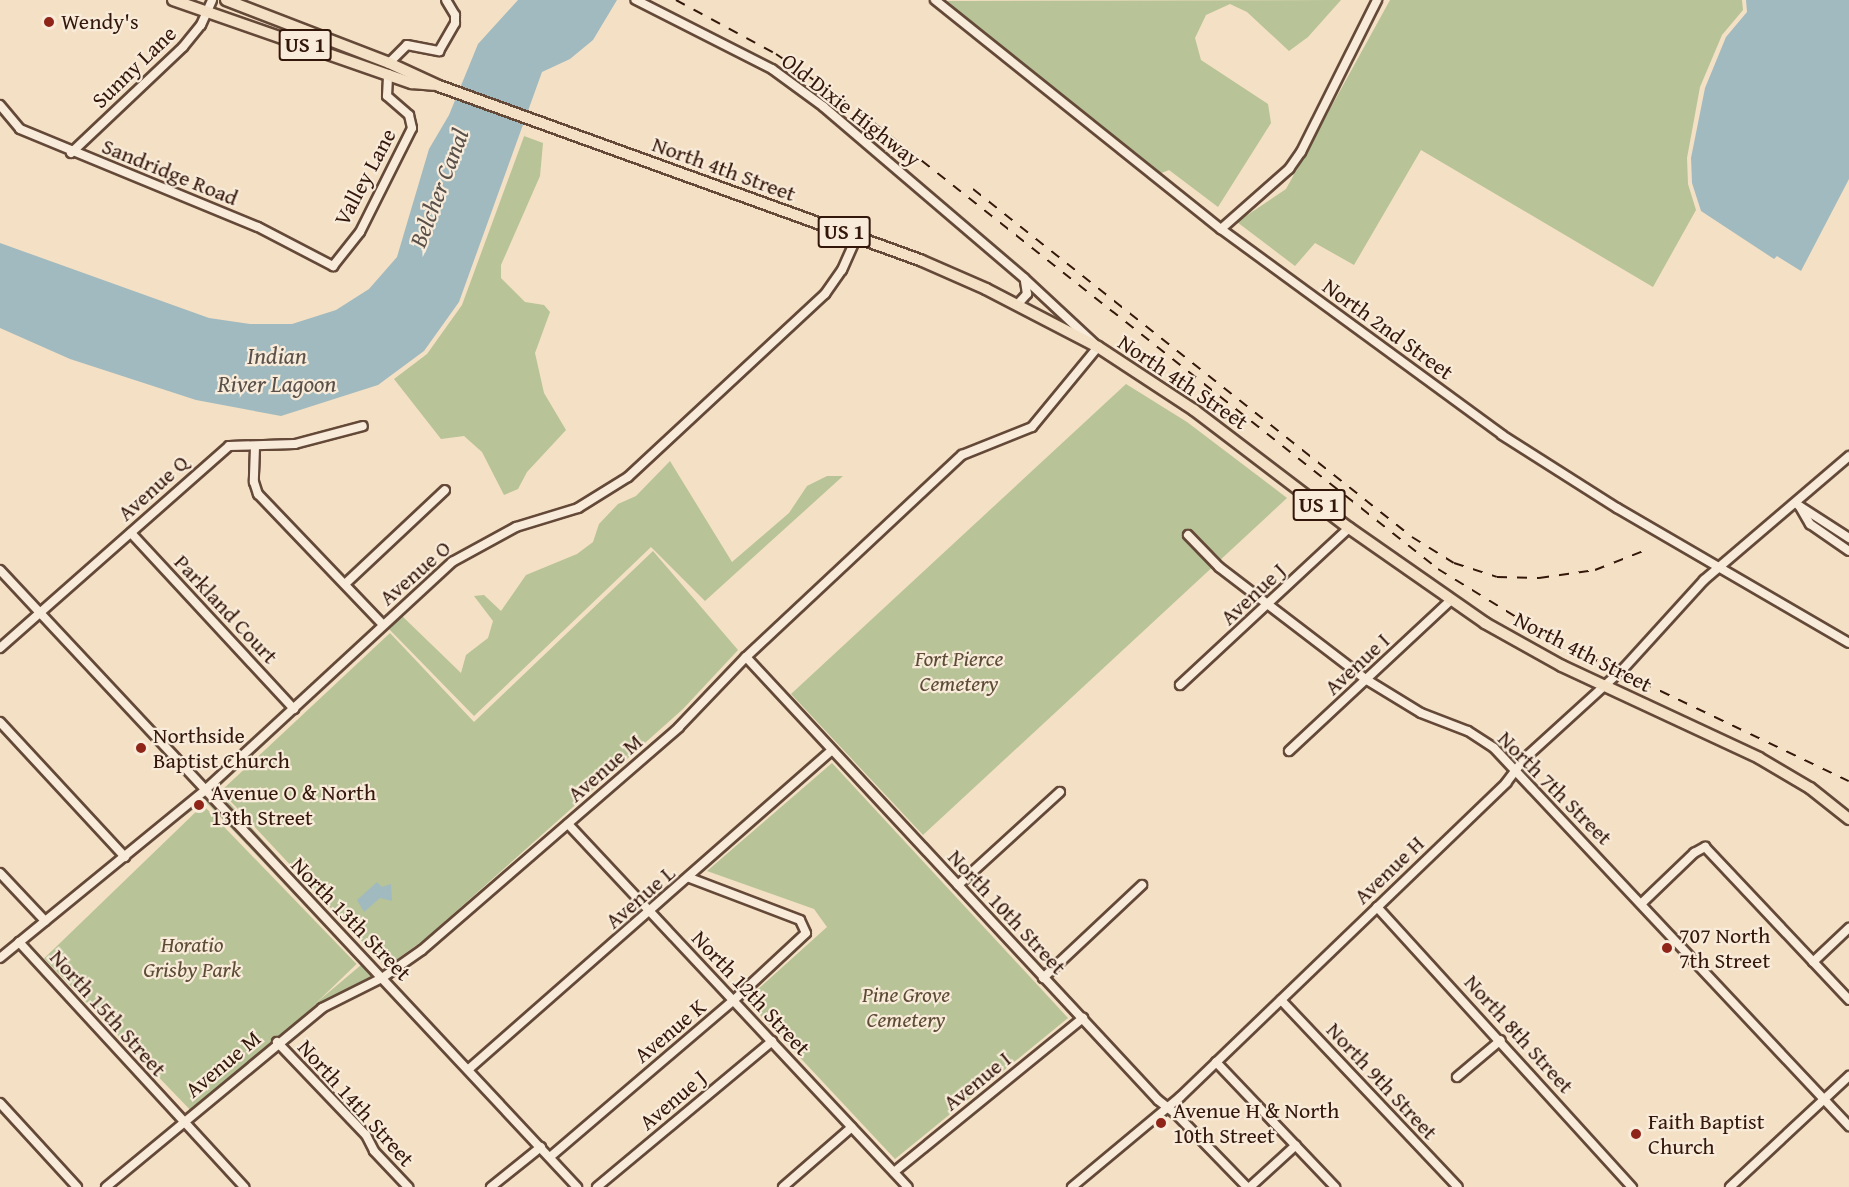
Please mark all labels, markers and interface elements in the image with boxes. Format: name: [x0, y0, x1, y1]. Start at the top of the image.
place label: Wendy's: [61, 9, 139, 35]
marker: Wendy's: [42, 15, 56, 29]
street label: Sunny Lane: [86, 20, 182, 114]
road number: US 1: [278, 27, 332, 63]
street label: Old Dixie Highway: [776, 48, 926, 172]
street label: Valley Lane: [329, 124, 401, 230]
water label: Belcher Canal: [403, 125, 475, 251]
street label: North 4th Street: [649, 131, 799, 207]
street label: Sandridge Road: [98, 133, 242, 211]
road number: US 1: [817, 214, 871, 250]
street label: North 2nd Street: [1318, 273, 1458, 385]
street label: North 4th Street: [1113, 329, 1253, 435]
water label: Indian River Lagoon: [218, 342, 336, 398]
street label: Avenue Q: [112, 449, 194, 527]
road number: US 1: [1292, 487, 1346, 523]
street label: Avenue O: [374, 535, 456, 611]
street label: Parkland Court: [169, 549, 283, 669]
street label: Avenue J: [1215, 557, 1291, 631]
street label: North 4th Street: [1510, 606, 1656, 698]
street label: Avenue I: [1319, 627, 1395, 701]
park label: Fort Pierce Cemetery: [915, 645, 1003, 696]
place label: Northside Baptist Church: [153, 722, 290, 774]
street label: North 7th Street: [1492, 725, 1618, 851]
street label: Avenue M: [562, 728, 648, 808]
marker: Northside Baptist Church: [134, 741, 148, 755]
place label: Avenue O & North 13th Street: [211, 779, 376, 830]
marker: Avenue O & North 13th Street: [192, 798, 206, 812]
street label: Avenue H: [1349, 830, 1429, 910]
street label: North 10th Street: [942, 844, 1072, 980]
street label: North 13th Street: [285, 852, 417, 986]
street label: Avenue L: [600, 860, 680, 934]
place label: 707 North 7th Street: [1679, 922, 1770, 974]
street label: North 12th Street: [686, 925, 816, 1061]
park label: Horatio Grisby Park: [143, 931, 241, 982]
marker: 707 North 7th Street: [1660, 941, 1674, 955]
street label: North 15th Street: [44, 944, 172, 1082]
street label: North 8th Street: [1459, 969, 1579, 1099]
park label: Pine Grove Cemetery: [862, 981, 950, 1032]
street label: Avenue K: [629, 993, 711, 1069]
street label: North 9th Street: [1321, 1017, 1443, 1145]
street label: Avenue M: [180, 1025, 266, 1103]
street label: North 14th Street: [292, 1034, 420, 1172]
street label: Avenue I: [938, 1046, 1016, 1116]
street label: Avenue J: [634, 1064, 712, 1136]
place label: Avenue H & North 10th Street: [1173, 1097, 1339, 1148]
place label: Faith Baptist Church: [1648, 1108, 1765, 1160]
marker: Avenue H & North 10th Street: [1154, 1116, 1168, 1130]
marker: Faith Baptist Church: [1629, 1127, 1643, 1141]

